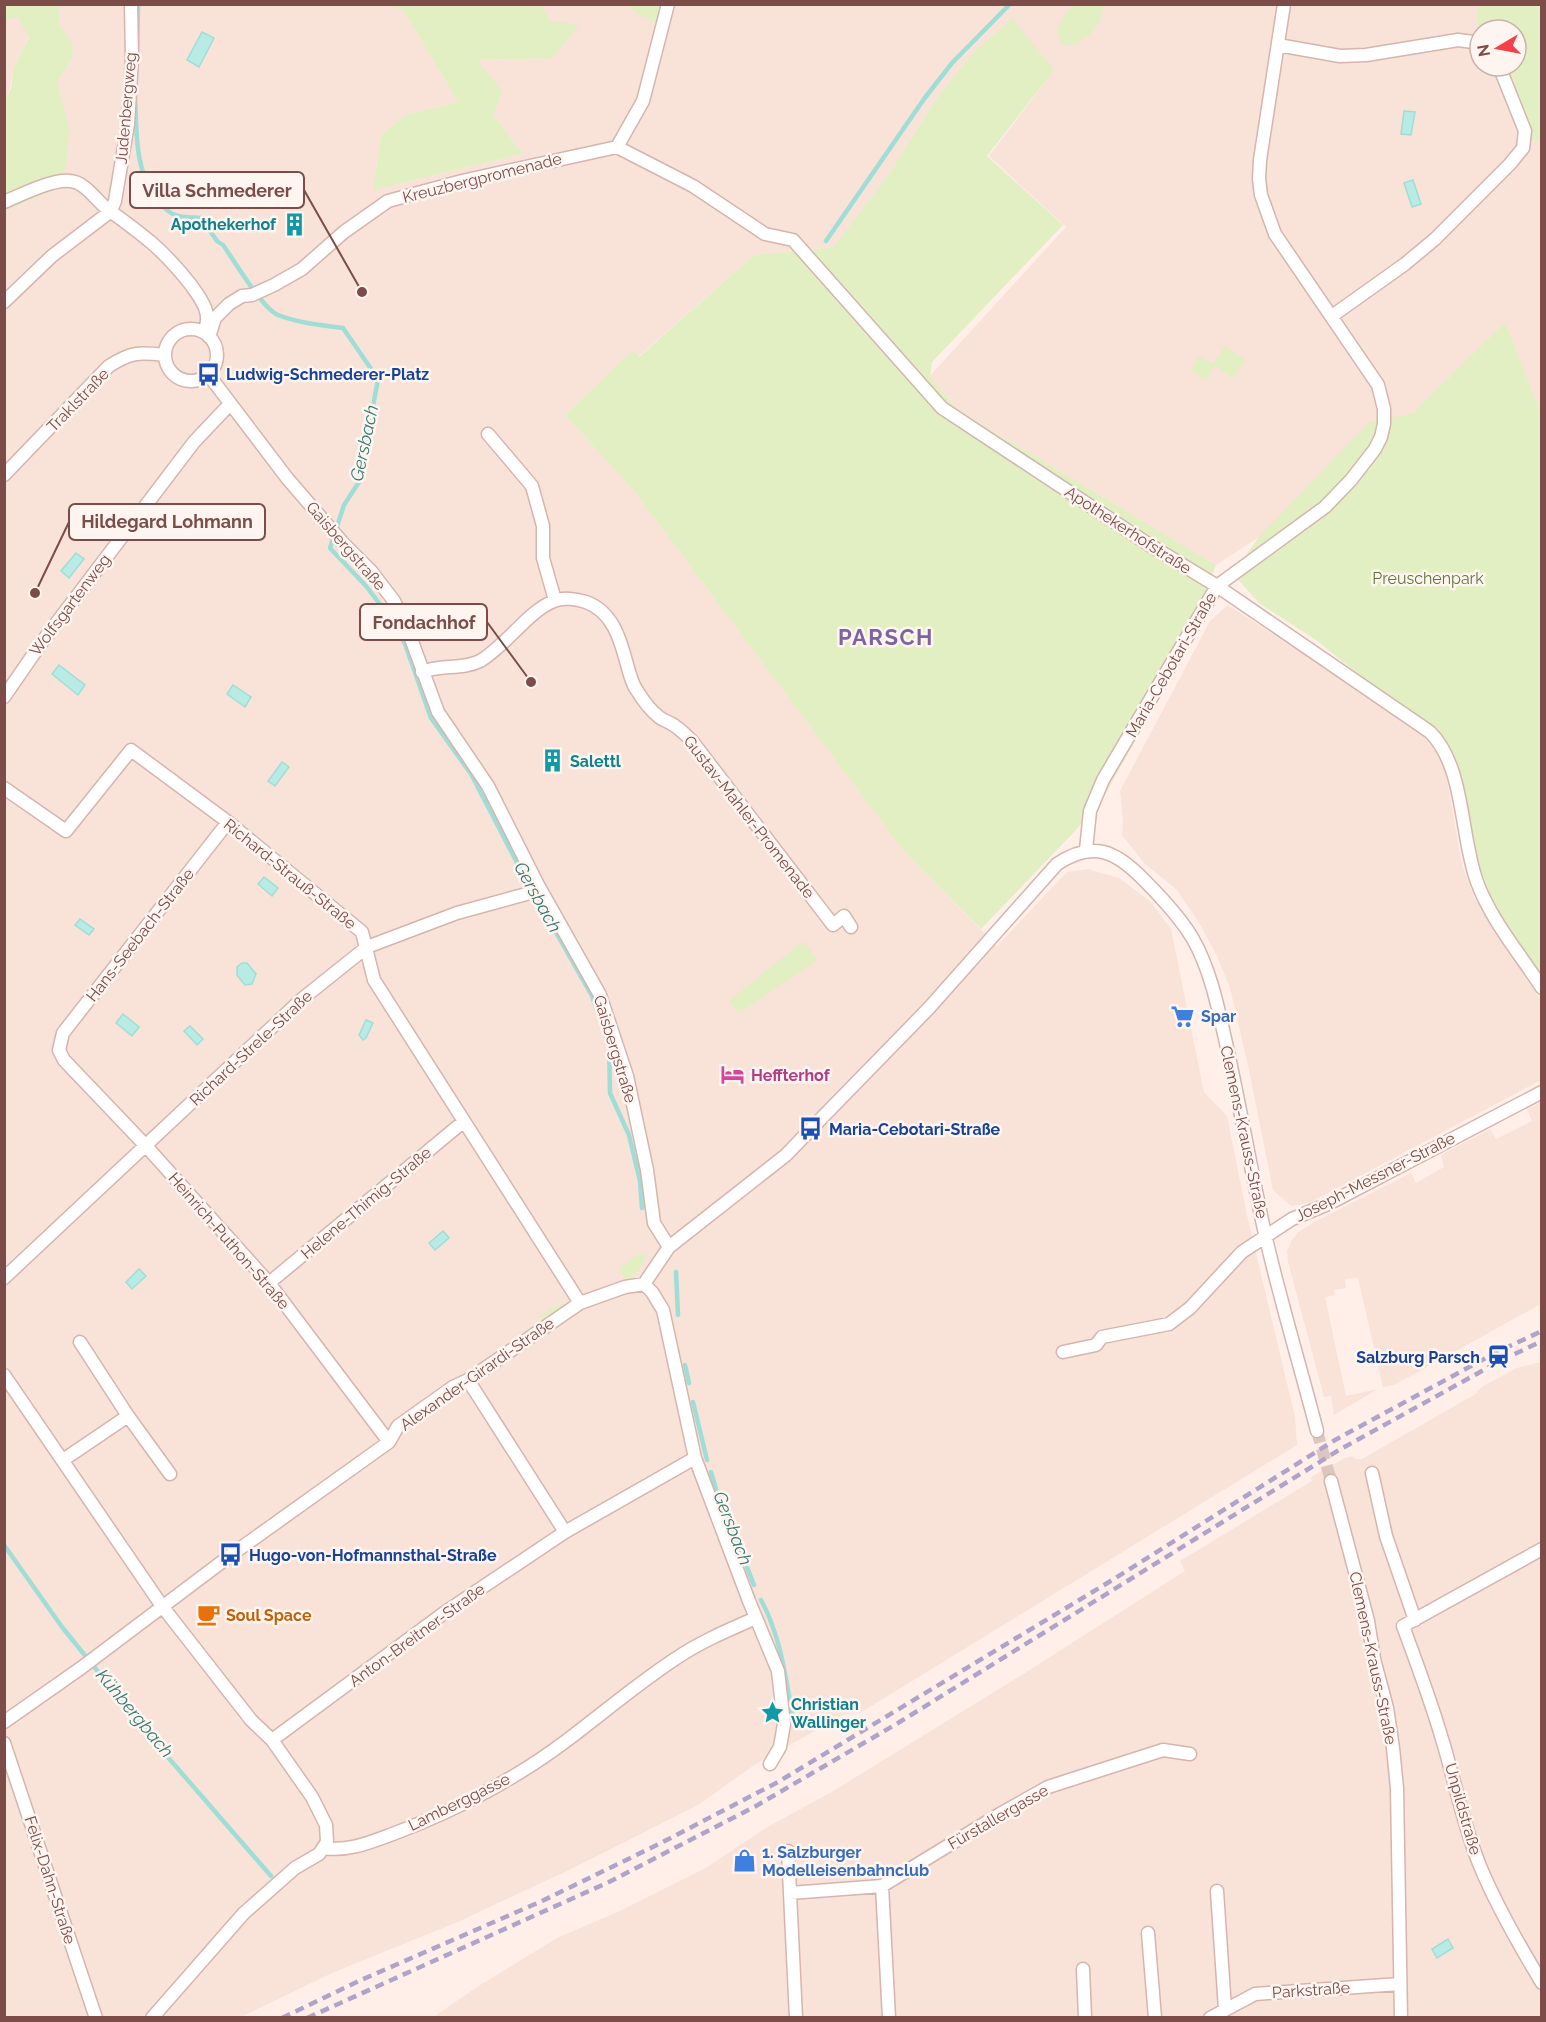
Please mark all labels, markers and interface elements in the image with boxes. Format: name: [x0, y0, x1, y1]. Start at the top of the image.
north arrow: [1468, 18, 1528, 78]
text: N: [1473, 43, 1494, 58]
street label: Judenbergweg: [112, 51, 140, 165]
street label: Kreuzbergpromenade: [401, 149, 563, 207]
callout: Villa Schmederer: [130, 172, 304, 208]
text: Villa Schmederer: [142, 180, 292, 201]
building icon: Apothekerhof: [281, 211, 307, 237]
place label: Apothekerhof: [171, 215, 277, 234]
bus stop icon: Ludwig-Schmederer-Platz: [195, 361, 221, 387]
street label: Traklstraße: [43, 364, 113, 436]
place label: Ludwig-Schmederer-Platz: [226, 365, 429, 384]
water label: Gersbach: [346, 403, 382, 483]
street label: Apothekerhofstraße: [1061, 482, 1195, 578]
street label: Gaisbergstraße: [302, 498, 390, 594]
callout: Hildegard Lohmann: [69, 504, 265, 540]
text: Hildegard Lohmann: [81, 511, 253, 532]
street label: Wolfsgartenweg: [26, 550, 114, 660]
park label: Preuschenpark: [1372, 569, 1484, 588]
street label: Maria-Cebotari-Straße: [1122, 589, 1220, 741]
callout: Fondachhof: [360, 604, 487, 640]
text: Fondachhof: [373, 612, 477, 633]
district label: PARSCH: [838, 624, 934, 650]
street label: Gustav-Mahler-Promenade: [680, 732, 818, 902]
building icon: Salettl: [539, 748, 565, 774]
place label: Salettl: [570, 752, 622, 771]
street label: Richard-Strauß-Straße: [220, 815, 360, 933]
water label: Gersbach: [510, 858, 566, 936]
street label: Hans-Seebach-Straße: [82, 865, 198, 1005]
street label: Richard-Strele-Straße: [186, 986, 316, 1110]
street label: Gaisbergstraße: [590, 993, 640, 1105]
supermarket icon: Spar: [1170, 1003, 1196, 1029]
place label: Spar: [1201, 1007, 1236, 1026]
street label: Clemens-Krauss-Straße: [1216, 1044, 1272, 1220]
hotel icon: Heffterhof: [720, 1062, 746, 1088]
place label: Heffterhof: [751, 1066, 831, 1085]
bus stop icon: Maria-Cebotari-Straße: [798, 1116, 824, 1142]
place label: Maria-Cebotari-Straße: [829, 1120, 1001, 1139]
street label: Joseph-Messner-Straße: [1292, 1128, 1458, 1226]
street label: Helene-Thimig-Straße: [297, 1143, 435, 1263]
street label: Heinrich-Puthon-Straße: [164, 1169, 294, 1313]
street label: Alexander-Girardi-Straße: [396, 1314, 558, 1434]
station icon: Salzburg Parsch: [1485, 1344, 1511, 1370]
place label: Salzburg Parsch: [1356, 1348, 1480, 1367]
water label: Gersbach: [709, 1488, 757, 1568]
bus stop icon: Hugo-von-Hofmannsthal-Straße: [218, 1542, 244, 1568]
place label: Hugo-von-Hofmannsthal-Straße: [249, 1546, 497, 1565]
street label: Clemens-Krauss-Straße: [1345, 1570, 1401, 1746]
street label: Anton-Breitner-Straße: [345, 1579, 489, 1691]
cafe icon: Soul Space: [195, 1602, 221, 1628]
place label: Soul Space: [226, 1606, 312, 1625]
water label: Kühbergbach: [92, 1665, 178, 1761]
place label: Christian Wallinger: [791, 1695, 866, 1732]
place icon: Christian Wallinger: [760, 1700, 786, 1726]
street label: Unpildstraße: [1441, 1761, 1485, 1857]
street label: Lamberggasse: [405, 1769, 513, 1835]
street label: Fürstallergasse: [944, 1781, 1052, 1853]
street label: Felix-Dahn-Straße: [20, 1814, 80, 1946]
place label: 1. Salzburger Modelleisenbahnclub: [762, 1843, 929, 1880]
shop icon: 1. Salzburger Modelleisenbahnclub: [731, 1848, 757, 1874]
street label: Parkstraße: [1271, 1978, 1351, 2002]

